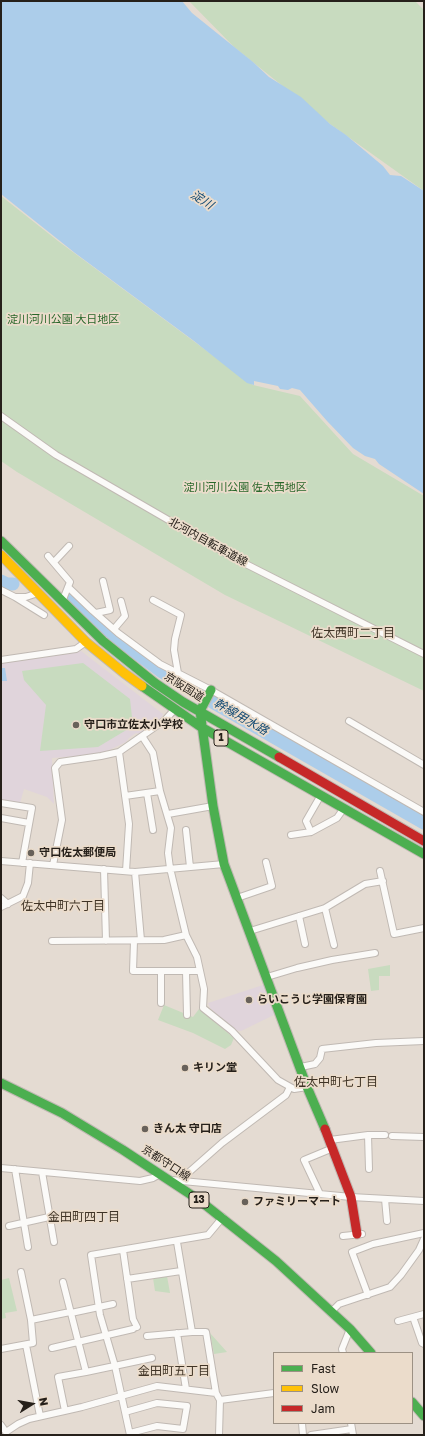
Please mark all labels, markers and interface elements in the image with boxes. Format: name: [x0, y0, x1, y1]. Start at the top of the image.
water label: 淀川: [188, 188, 216, 212]
park label: 淀川河川公園 大日地区: [7, 313, 119, 327]
park label: 淀川河川公園 佐太西地区: [183, 481, 307, 495]
street label: 北河内自転車道線: [166, 515, 250, 569]
district label: 佐太西町二丁目: [311, 626, 395, 640]
street label: 京阪国道: [162, 670, 206, 704]
water label: 幹線用水路: [211, 696, 271, 738]
place label: 守口市立佐太小学校: [84, 718, 183, 732]
marker: 守口市立佐太小学校: [71, 720, 81, 730]
road number: 1: [214, 730, 228, 746]
place label: 守口佐太郵便局: [39, 846, 116, 860]
marker: 守口佐太郵便局: [26, 848, 36, 858]
district label: 佐太中町六丁目: [21, 899, 105, 913]
place label: らいこうじ学園保育園: [257, 993, 367, 1007]
marker: らいこうじ学園保育園: [244, 995, 254, 1005]
place label: キリン堂: [193, 1061, 237, 1075]
marker: キリン堂: [180, 1063, 190, 1073]
district label: 佐太中町七丁目: [294, 1075, 378, 1089]
place label: きん太 守口店: [153, 1122, 222, 1136]
marker: きん太 守口店: [140, 1124, 150, 1134]
street label: 京都守口線: [139, 1142, 193, 1184]
road number: 13: [189, 1192, 209, 1208]
place label: ファミリーマート: [253, 1195, 341, 1209]
marker: ファミリーマート: [240, 1197, 250, 1207]
district label: 金田町四丁目: [48, 1210, 120, 1224]
legend: [273, 1352, 413, 1424]
text: Fast: [311, 1361, 336, 1376]
district label: 金田町五丁目: [138, 1364, 210, 1378]
text: Slow: [311, 1381, 339, 1396]
north arrow: [12, 1384, 52, 1424]
text: N: [37, 1396, 51, 1407]
text: Jam: [311, 1401, 335, 1416]

